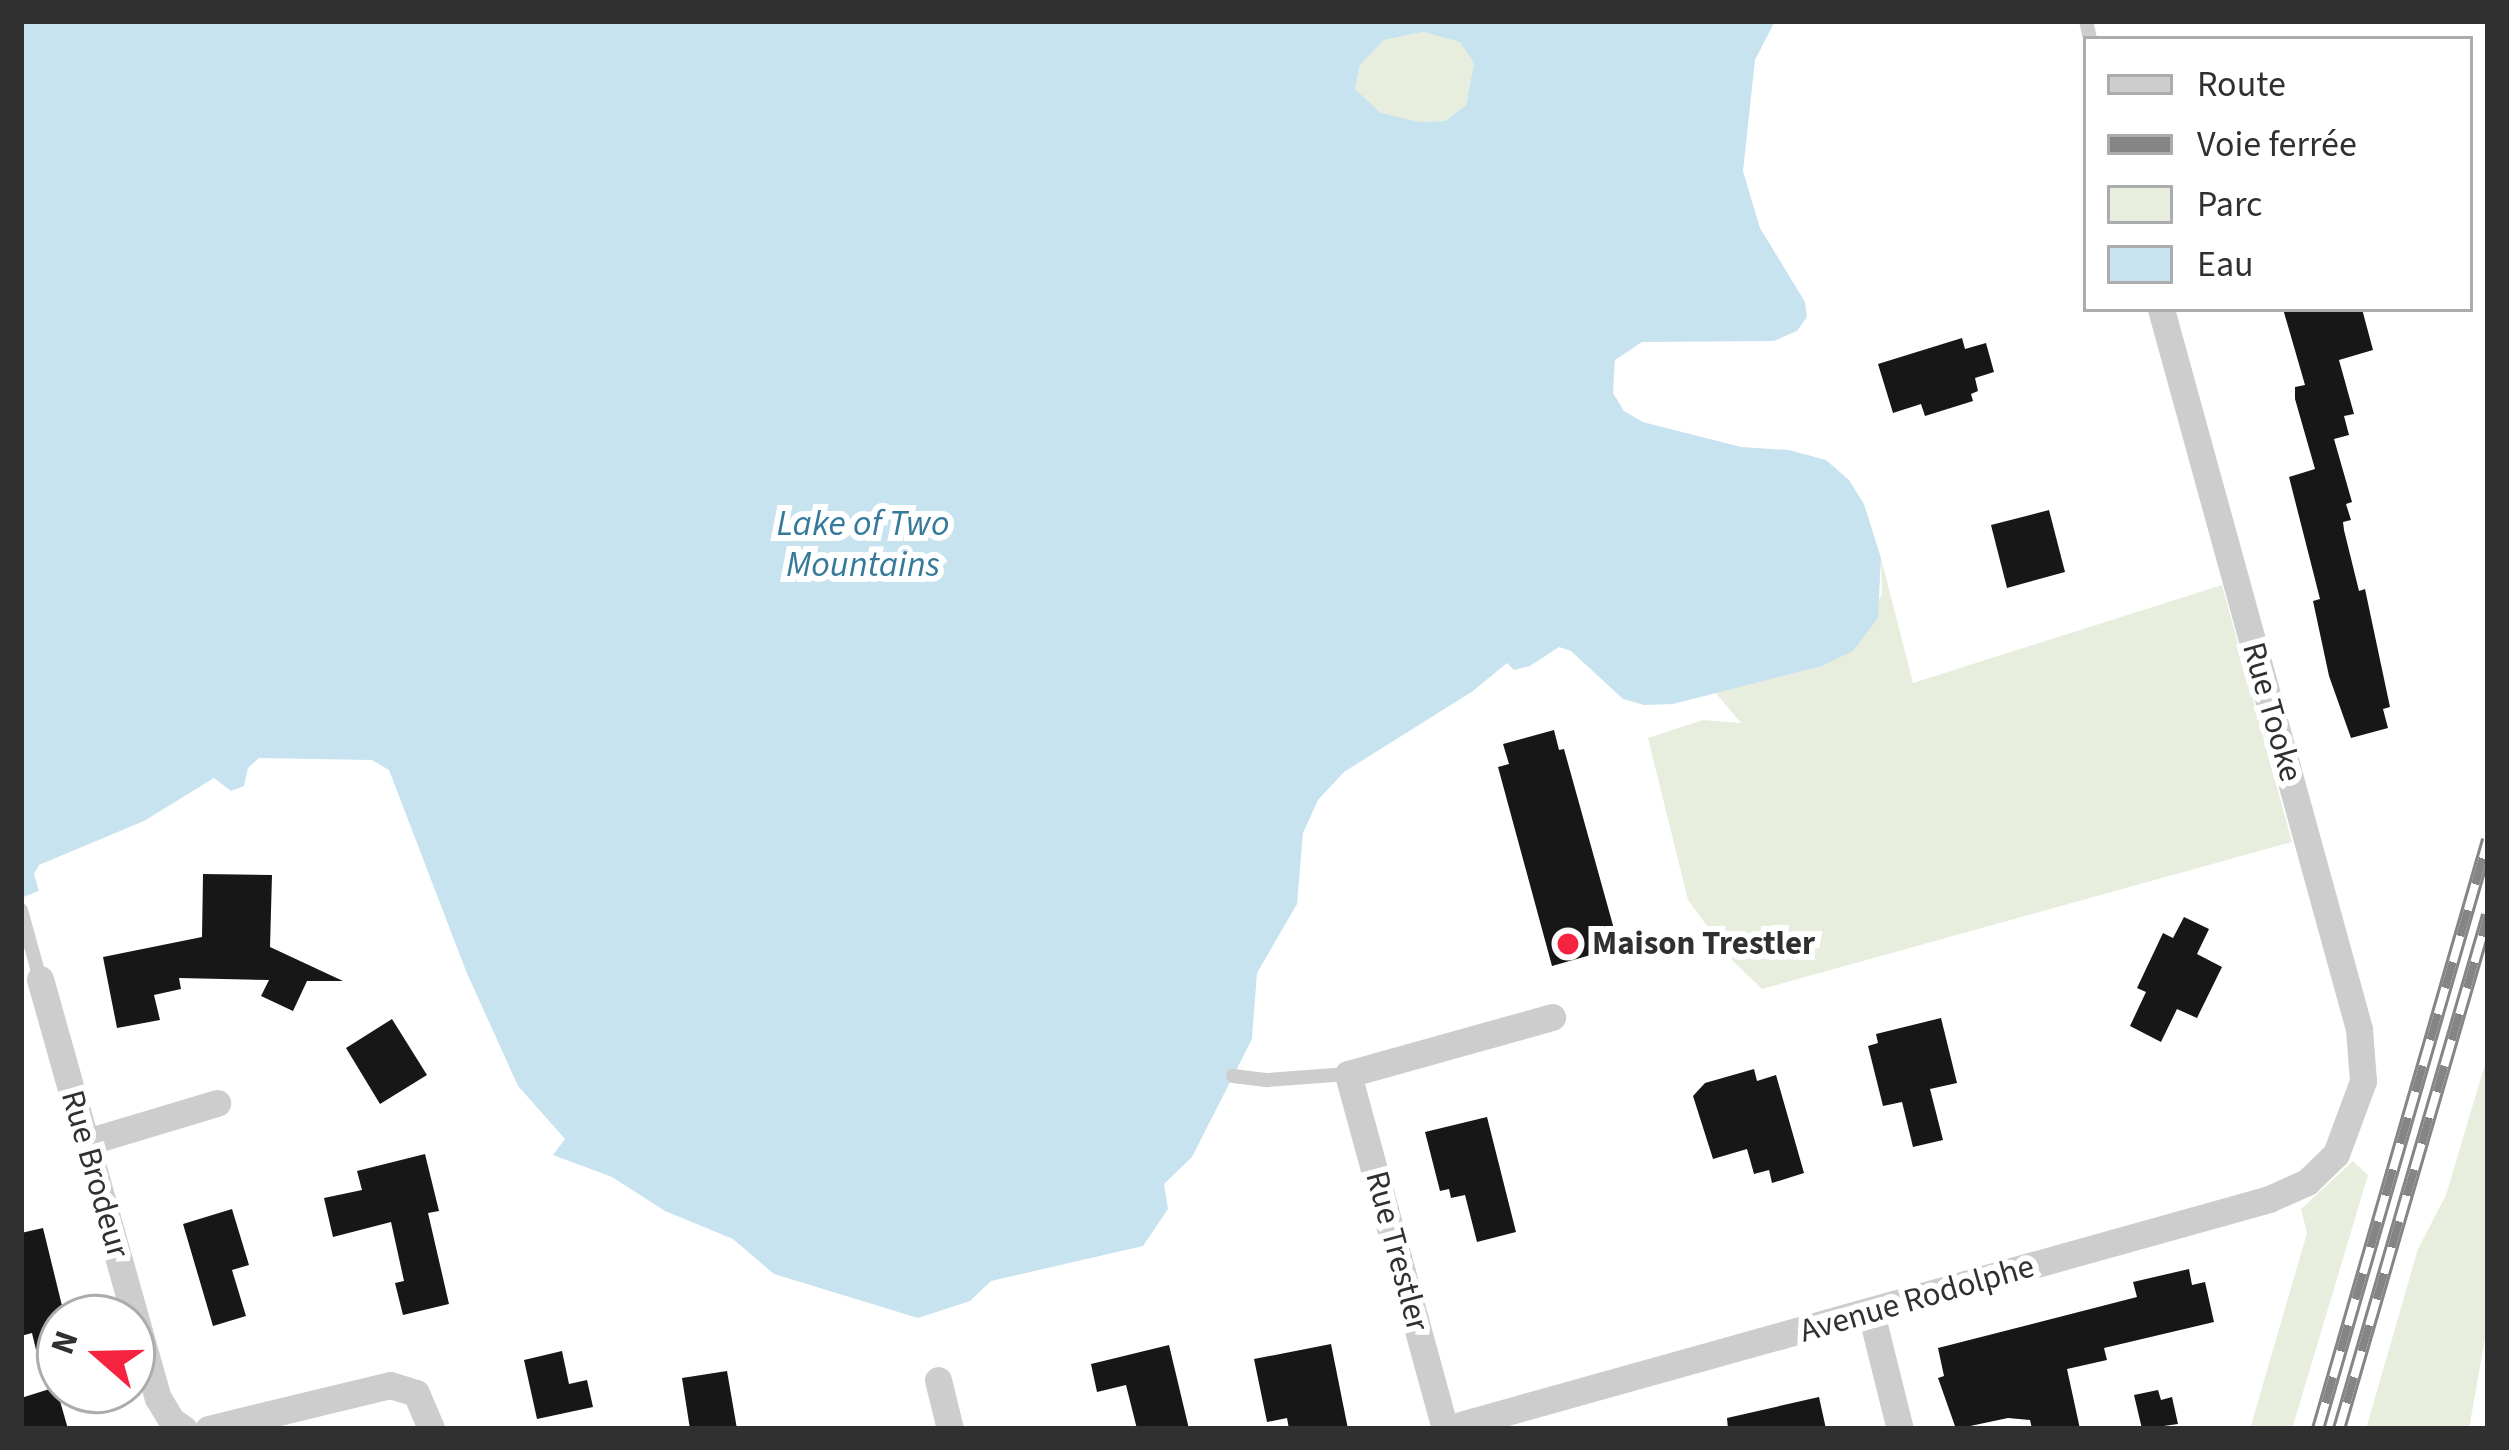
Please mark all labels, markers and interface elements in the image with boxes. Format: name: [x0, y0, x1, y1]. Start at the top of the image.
legend: [2083, 36, 2473, 312]
text: Route: [2197, 59, 2286, 110]
text: Voie ferrée: [2197, 119, 2357, 170]
text: Parc: [2197, 179, 2263, 230]
text: Eau: [2197, 239, 2254, 290]
water label: Lake of Two Mountains: [776, 501, 950, 586]
street label: Rue Tooke: [2233, 638, 2311, 786]
place label: Maison Trestler: [1592, 924, 1815, 964]
marker: Maison Trestler: [1555, 931, 1581, 957]
street label: Rue Brodeur: [52, 1086, 138, 1262]
street label: Rue Trestler: [1357, 1167, 1437, 1335]
street label: Avenue Rodolphe: [1795, 1247, 2039, 1351]
north arrow: [36, 1294, 156, 1414]
text: N: [39, 1324, 90, 1361]

